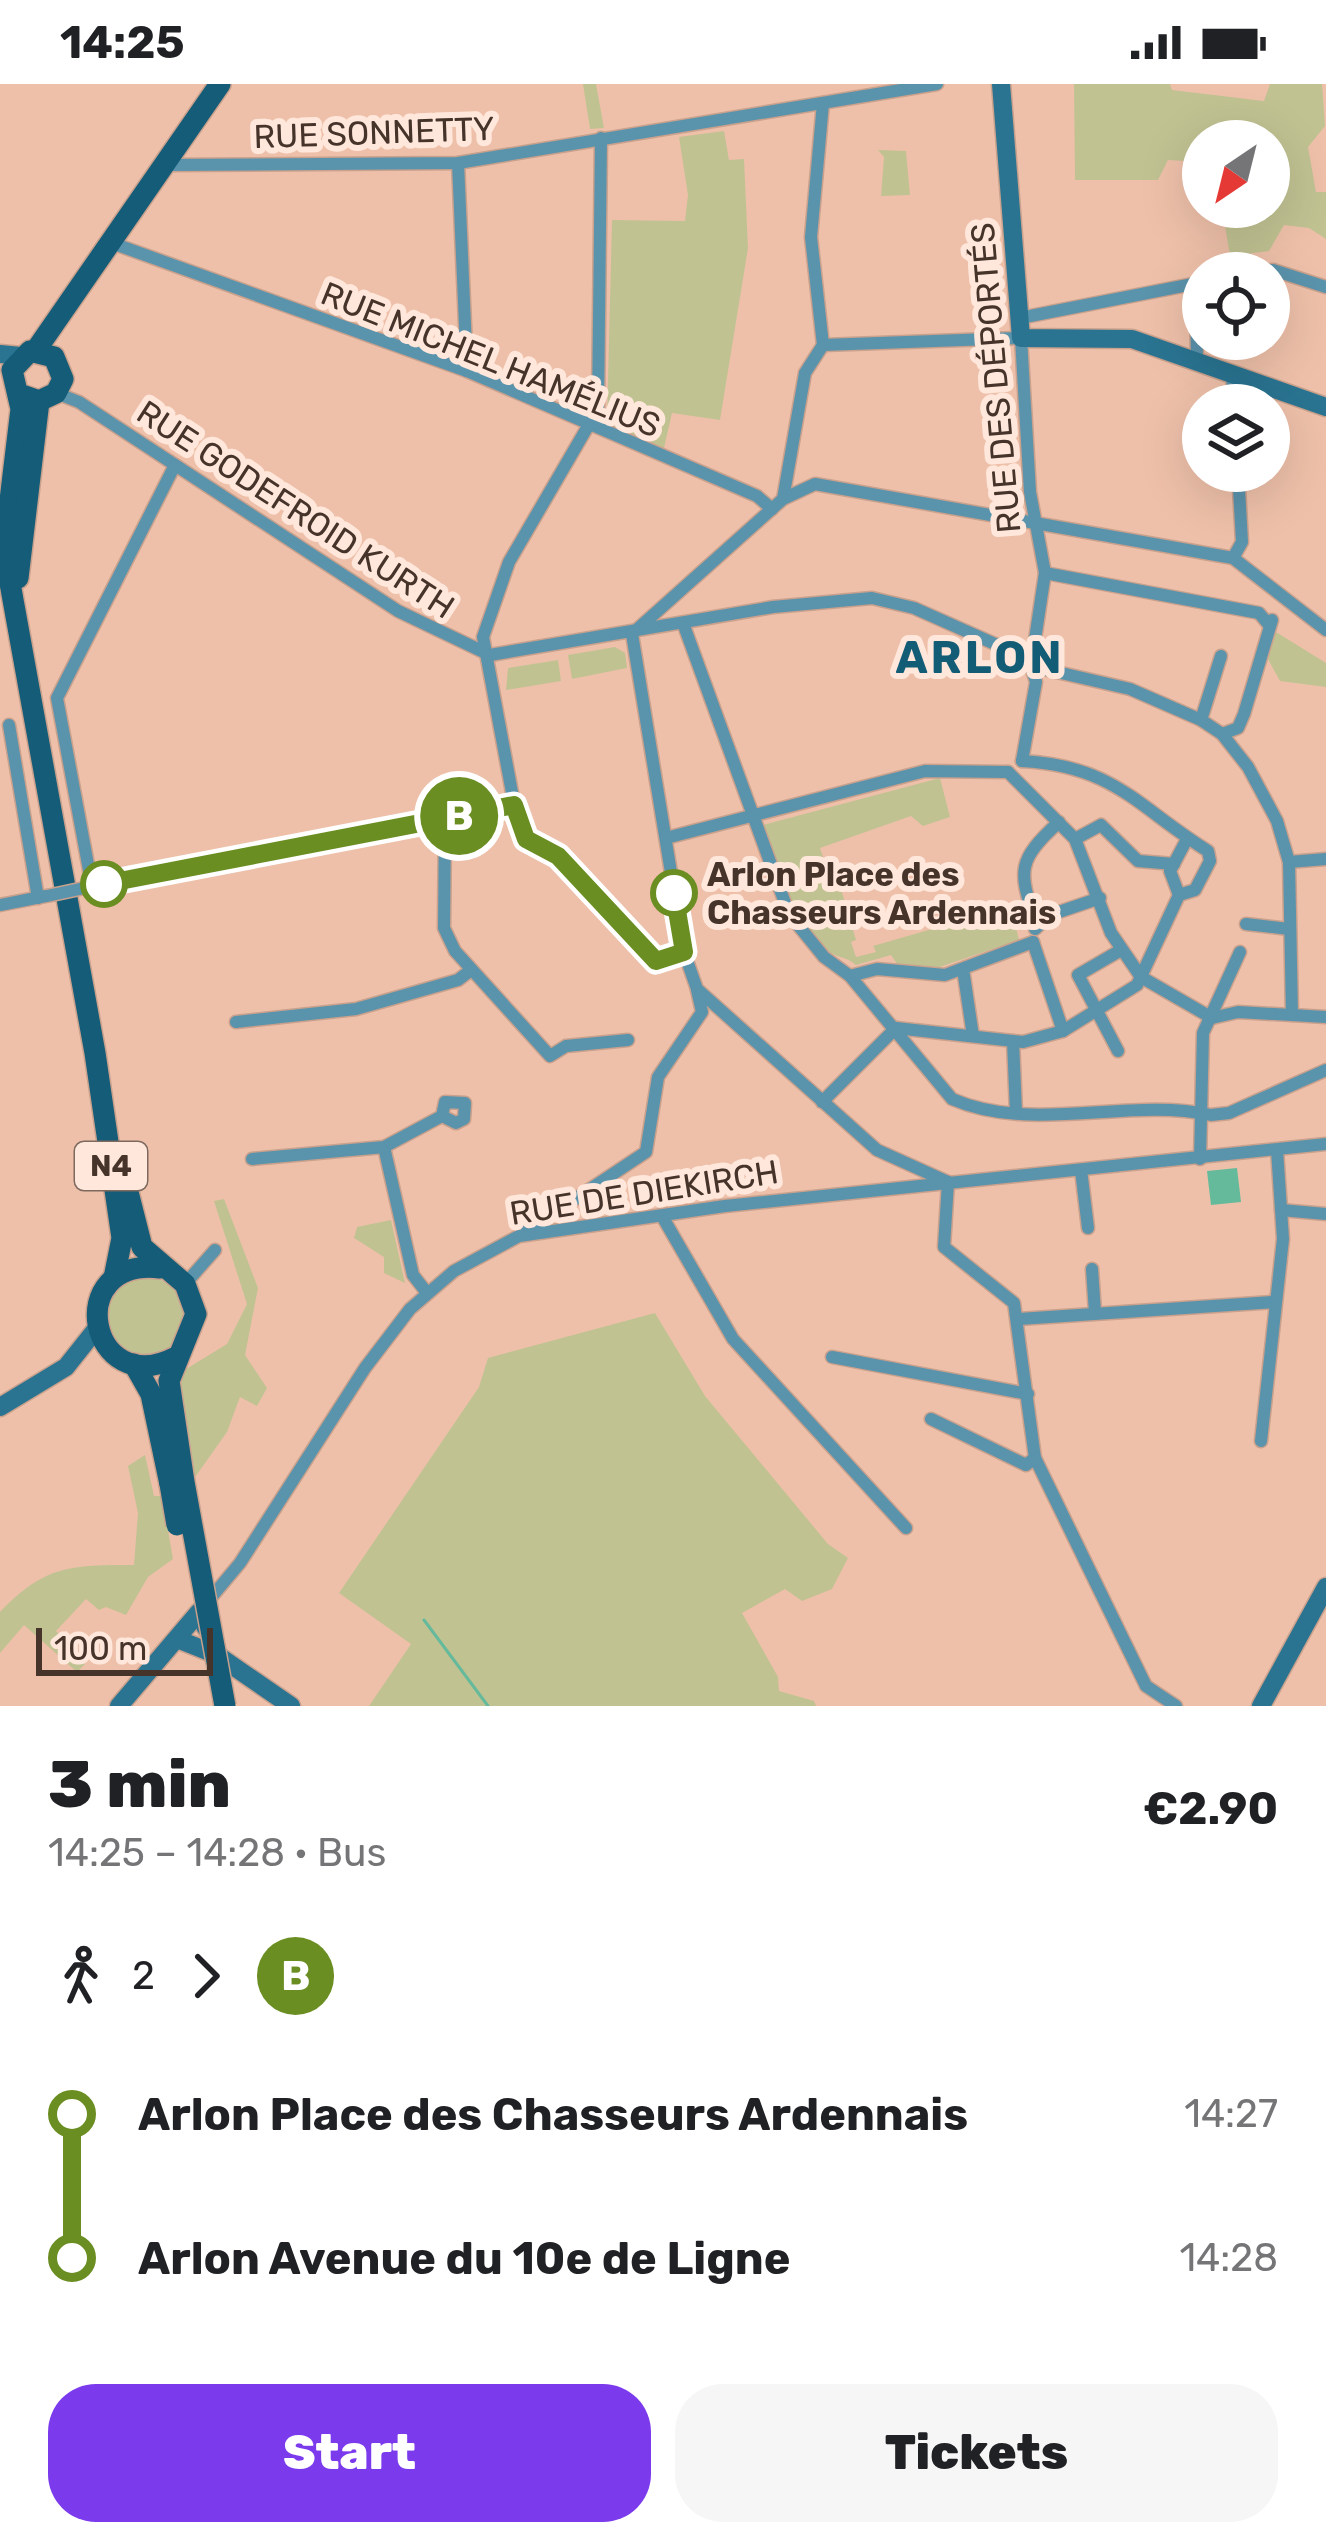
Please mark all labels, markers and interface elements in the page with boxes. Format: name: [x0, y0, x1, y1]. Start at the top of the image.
text: 14:25: [60, 16, 185, 69]
street label: RUE SONNETTY: [253, 109, 495, 156]
north arrow: [1182, 120, 1290, 228]
map controls: [1182, 120, 1290, 492]
street label: RUE DES DÉPORTÉS: [963, 221, 1028, 535]
button: locate: [1182, 252, 1290, 360]
street label: RUE MICHEL HAMÉLIUS: [315, 273, 666, 445]
button: layers: [1182, 384, 1290, 492]
street label: RUE GODEFROID KURTH: [130, 392, 462, 627]
district label: ARLON: [895, 631, 1065, 684]
line badge: B: [420, 777, 498, 855]
text: B: [444, 791, 474, 841]
place label: Arlon Place des Chasseurs Ardennais: [707, 855, 1056, 932]
unlabelled marker: [82, 862, 126, 906]
marker: Arlon Place des Chasseurs Ardennais: [652, 871, 696, 915]
road number: N4: [75, 1142, 147, 1190]
street label: RUE DE DIEKIRCH: [507, 1152, 781, 1233]
scale bar: [36, 1622, 213, 1675]
text: 100 m: [54, 1629, 147, 1668]
text: 3 min: [48, 1745, 231, 1824]
text: €2.90: [1143, 1782, 1278, 1835]
text: 14:25 – 14:28 · Bus: [48, 1830, 386, 1876]
icon: walk: [48, 1943, 114, 2009]
icon: forward: [173, 1943, 239, 2009]
text: B: [281, 1951, 310, 2001]
text: 2: [132, 1953, 155, 1999]
text: Arlon Place des Chasseurs Ardennais: [138, 2088, 968, 2141]
text: 14:27: [1184, 2091, 1278, 2137]
text: Arlon Avenue du 10e de Ligne: [138, 2232, 790, 2285]
text: 14:28: [1179, 2235, 1278, 2281]
button: Start: [48, 2384, 651, 2522]
button: Tickets: [675, 2384, 1278, 2522]

